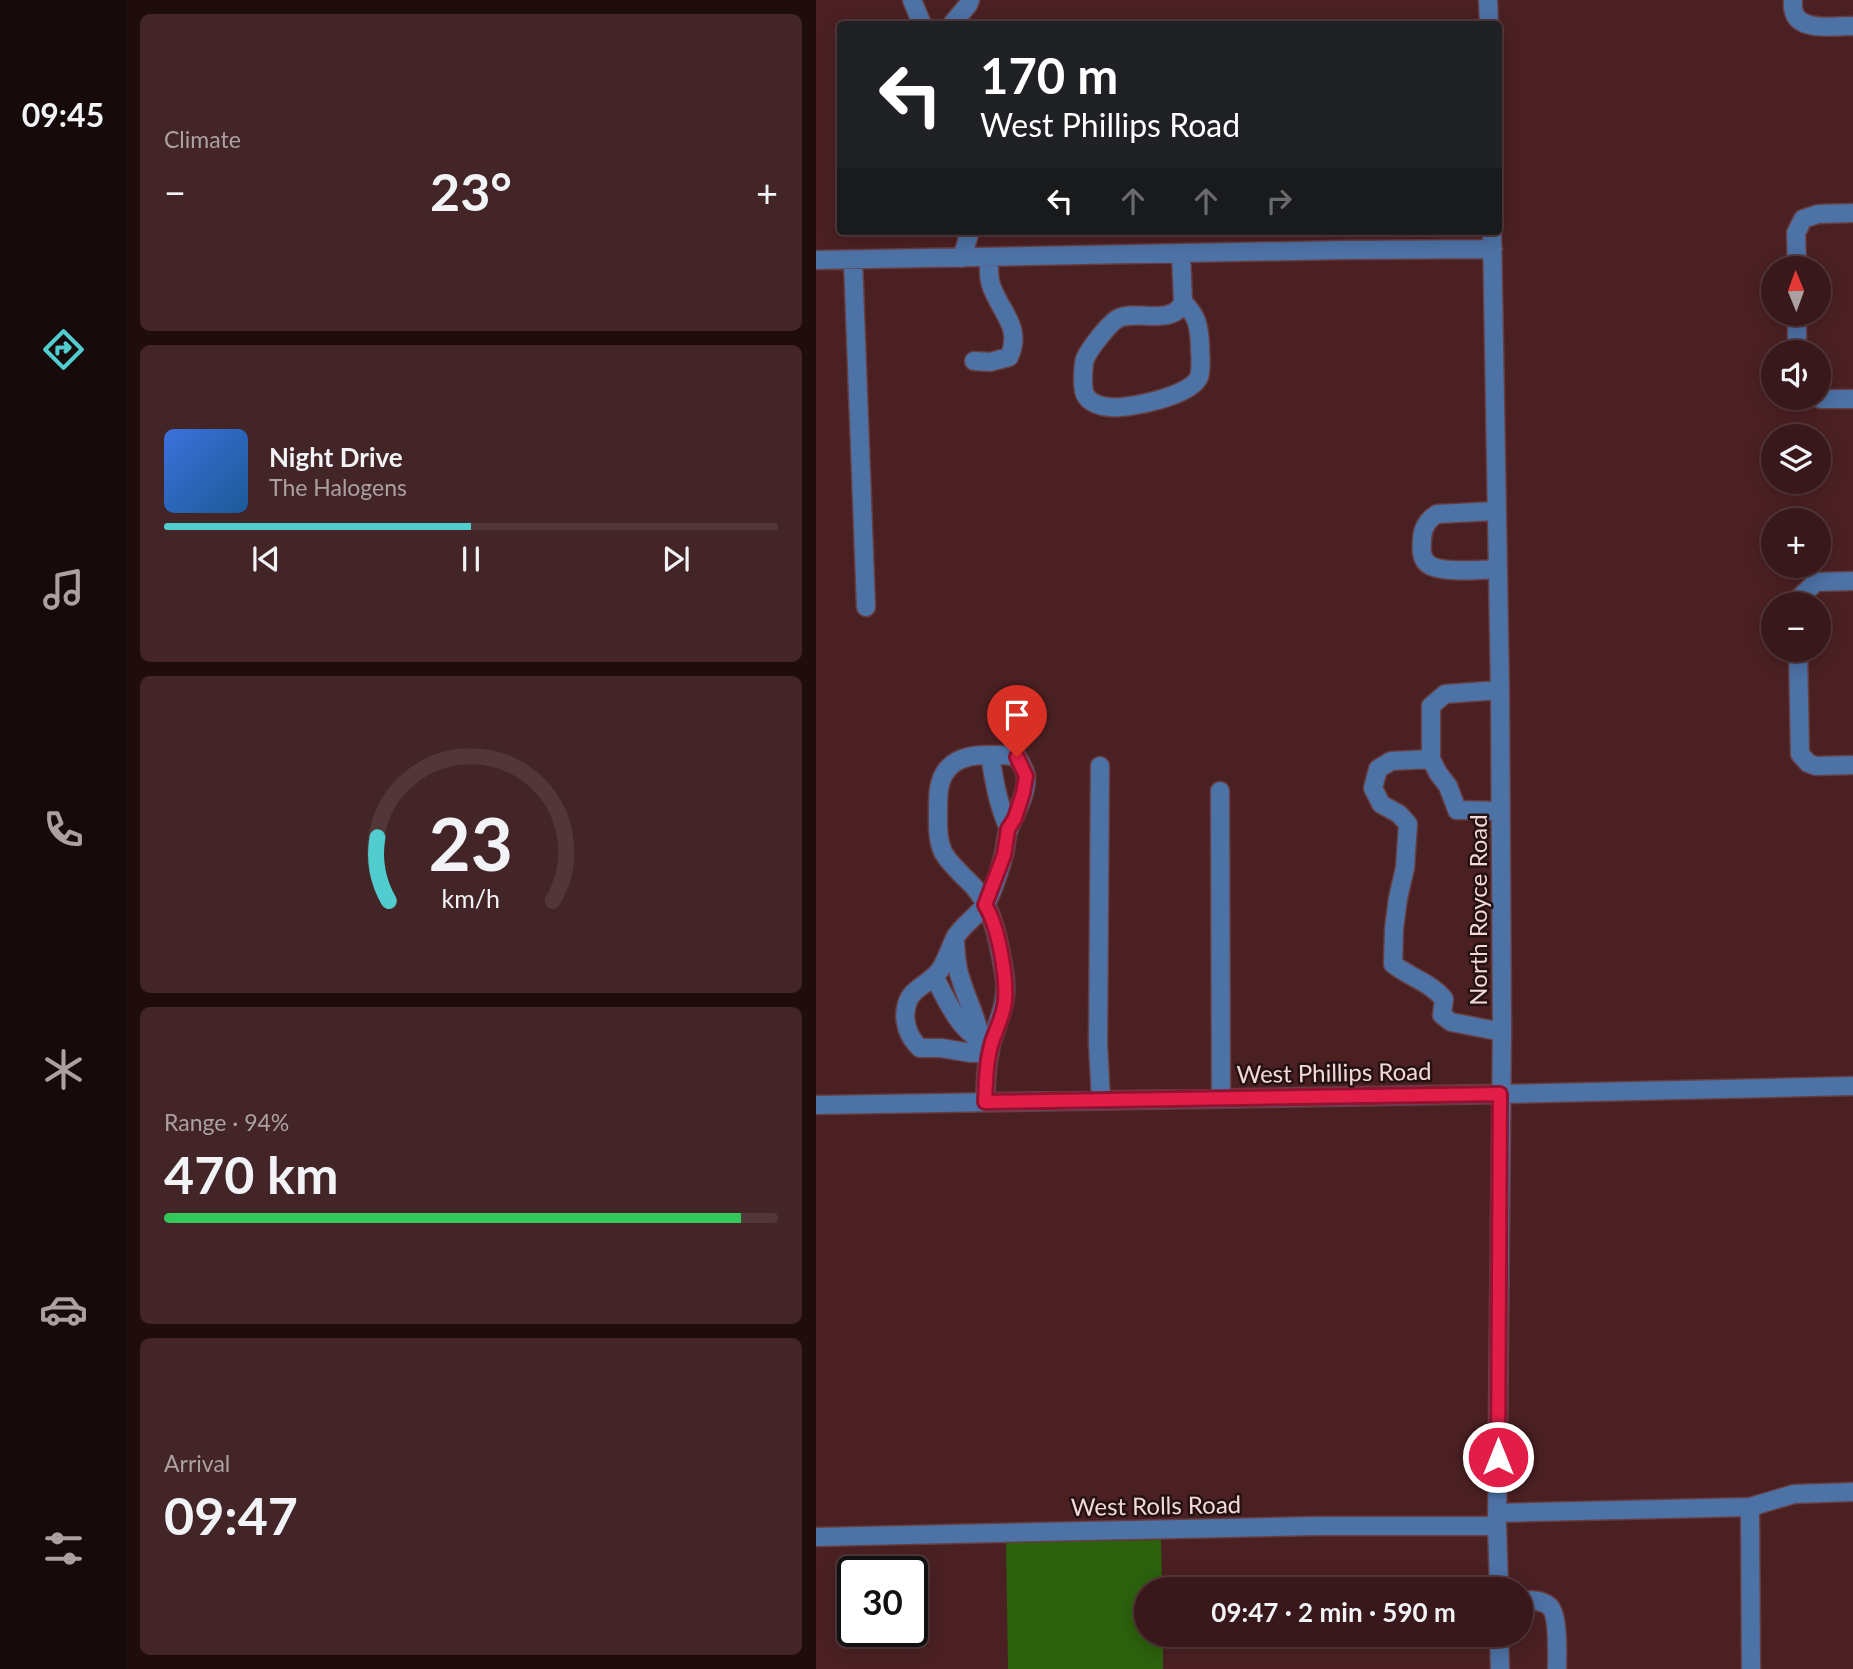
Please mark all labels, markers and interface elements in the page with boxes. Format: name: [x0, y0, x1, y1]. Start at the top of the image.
text: 170 m: [980, 46, 1118, 104]
icon: left: [865, 49, 956, 140]
text: 09:45: [22, 95, 104, 134]
text: West Phillips Road: [980, 105, 1240, 144]
text: Climate: [164, 125, 241, 153]
text: 23°: [430, 160, 512, 222]
text: −: [164, 169, 186, 215]
text: +: [756, 169, 778, 215]
icon: left: [1041, 182, 1079, 220]
icon: ahead: [1114, 182, 1152, 220]
icon: ahead: [1187, 182, 1225, 220]
icon: right: [1260, 182, 1298, 220]
north arrow: [1761, 256, 1831, 326]
map controls: [1761, 256, 1831, 662]
icon: directions: [39, 325, 88, 374]
button: sound: [1761, 340, 1831, 410]
button: layers: [1761, 424, 1831, 494]
text: Night Drive: [269, 441, 403, 473]
text: The Halogens: [269, 473, 407, 501]
button: +: [1761, 508, 1831, 578]
icon: previous: [247, 540, 285, 578]
icon: pause: [452, 540, 490, 578]
icon: next: [657, 540, 695, 578]
icon: music: [39, 565, 88, 614]
button: −: [1761, 592, 1831, 662]
pin: [987, 685, 1047, 757]
icon: arrive: [998, 696, 1036, 734]
text: 23: [429, 799, 513, 887]
icon: phone: [39, 805, 88, 854]
street label: North Royce Road: [1463, 814, 1492, 1006]
text: km/h: [442, 882, 500, 912]
icon: climate: [39, 1045, 88, 1094]
street label: West Phillips Road: [1236, 1056, 1432, 1088]
text: Range · 94%: [164, 1108, 289, 1136]
text: 470 km: [164, 1143, 338, 1205]
icon: car: [39, 1285, 88, 1334]
position arrow: [1461, 1420, 1535, 1494]
text: Arrival: [164, 1449, 230, 1477]
text: 09:47: [164, 1484, 298, 1546]
street label: West Rolls Road: [1071, 1489, 1241, 1521]
icon: filters: [39, 1524, 88, 1573]
speed limit sign: 30: [837, 1556, 928, 1647]
text: 09:47 · 2 min · 590 m: [1211, 1596, 1456, 1628]

